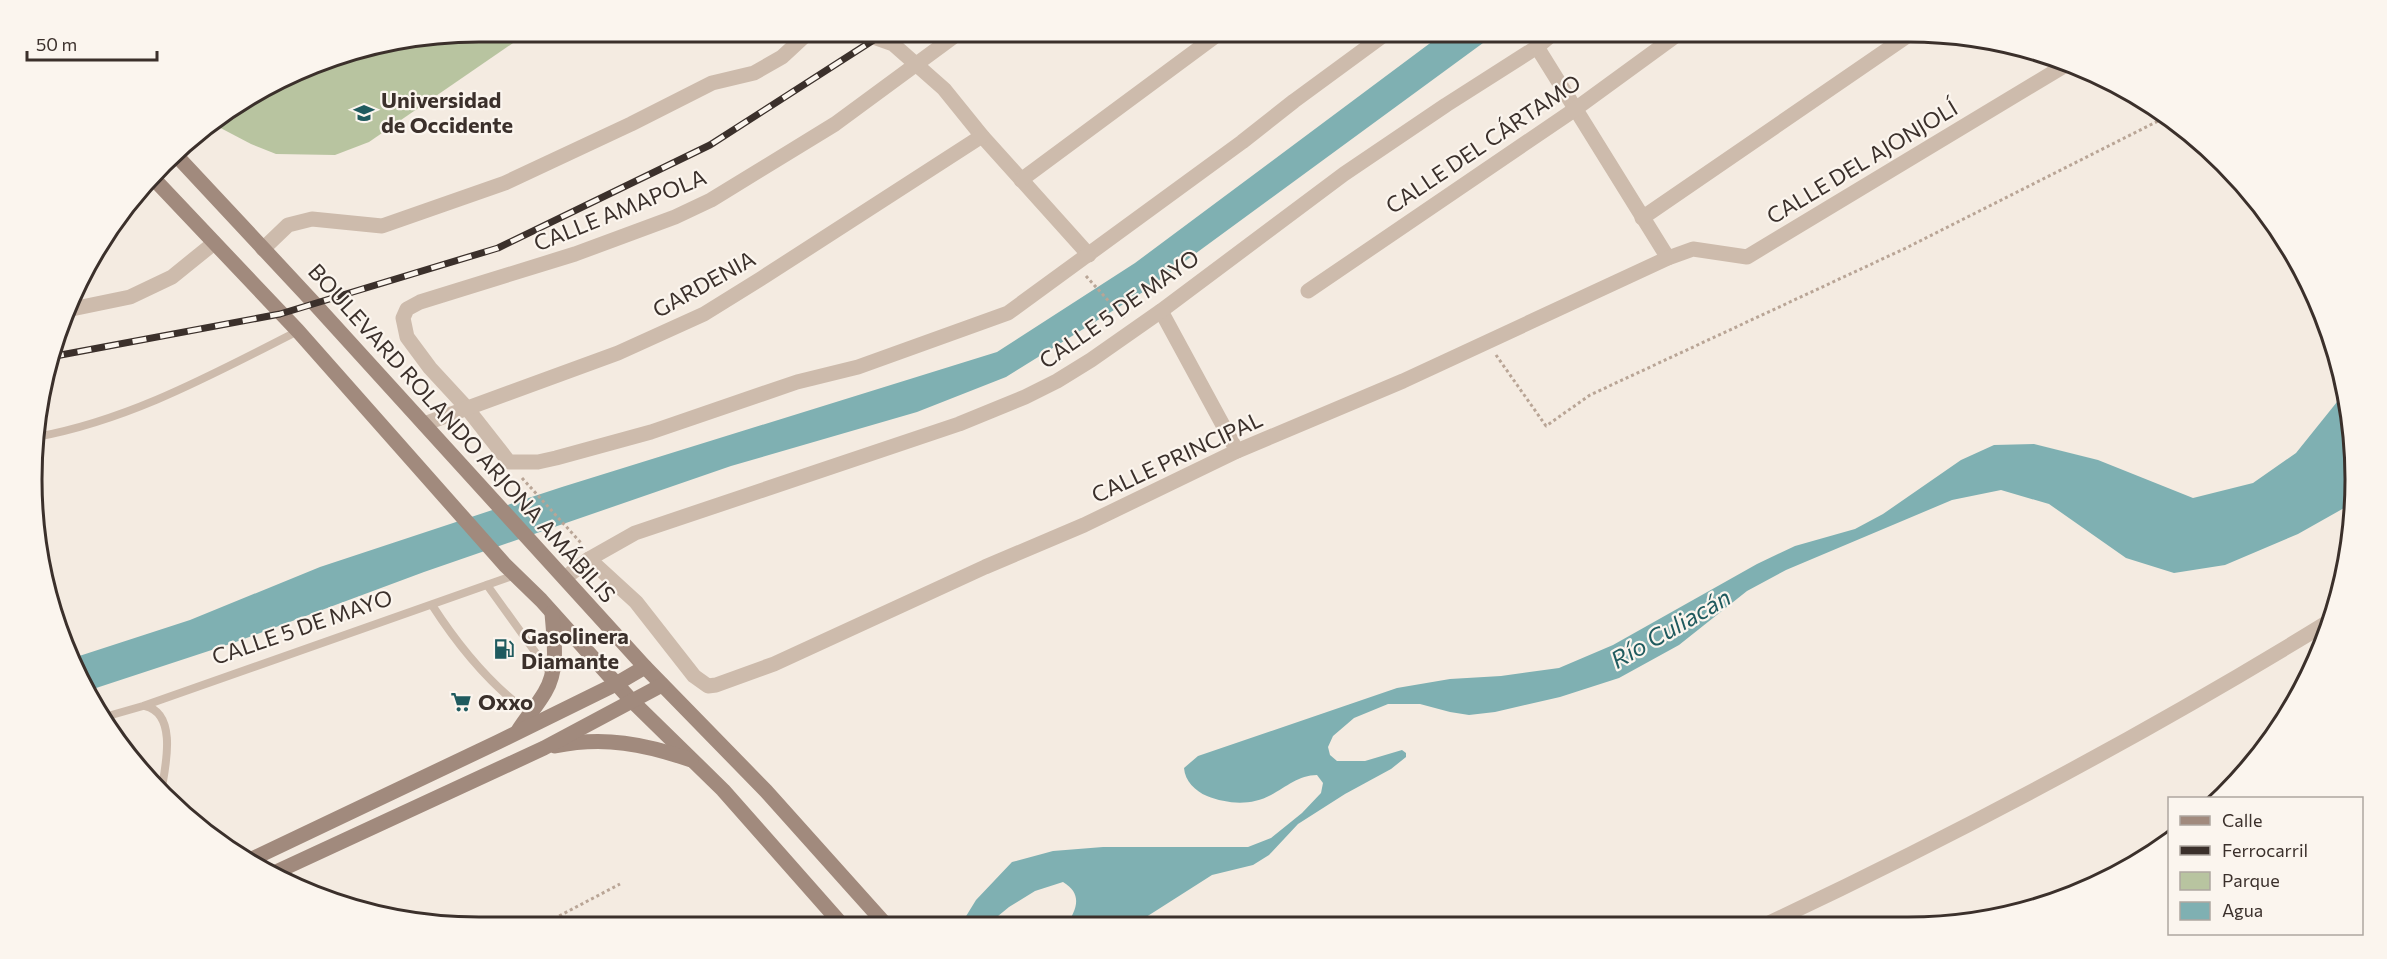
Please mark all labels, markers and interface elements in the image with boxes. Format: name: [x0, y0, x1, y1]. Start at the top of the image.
scale bar: [27, 24, 158, 62]
text: 50 m: [36, 33, 77, 55]
street label: CALLE DEL CÁRTAMO: [1380, 68, 1585, 219]
place label: Universidad de Occidente: [381, 86, 513, 138]
street label: CALLE DEL AJONJOLÍ: [1761, 93, 1963, 229]
school or university icon: Universidad de Occidente: [352, 101, 376, 125]
street label: CALLE AMAPOLA: [530, 163, 710, 256]
street label: CALLE 5 DE MAYO: [1034, 243, 1204, 374]
street label: GARDENIA: [648, 244, 760, 323]
street label: BOULEVARD ROLANDO ARJONA AMÁBILIS: [303, 258, 622, 608]
street label: CALLE PRINCIPAL: [1087, 405, 1267, 508]
water label: Río Culiacán: [1605, 582, 1735, 674]
street label: CALLE 5 DE MAYO: [208, 583, 396, 670]
place label: Gasolinera Diamante: [521, 622, 629, 674]
fuel station icon: Gasolinera Diamante: [492, 637, 516, 661]
place label: Oxxo: [478, 688, 533, 715]
supermarket icon: Oxxo: [449, 690, 473, 714]
legend: [2168, 797, 2363, 935]
text: Calle: [2222, 809, 2262, 831]
text: Ferrocarril: [2222, 839, 2308, 861]
text: Parque: [2222, 869, 2280, 891]
text: Agua: [2222, 899, 2263, 921]

